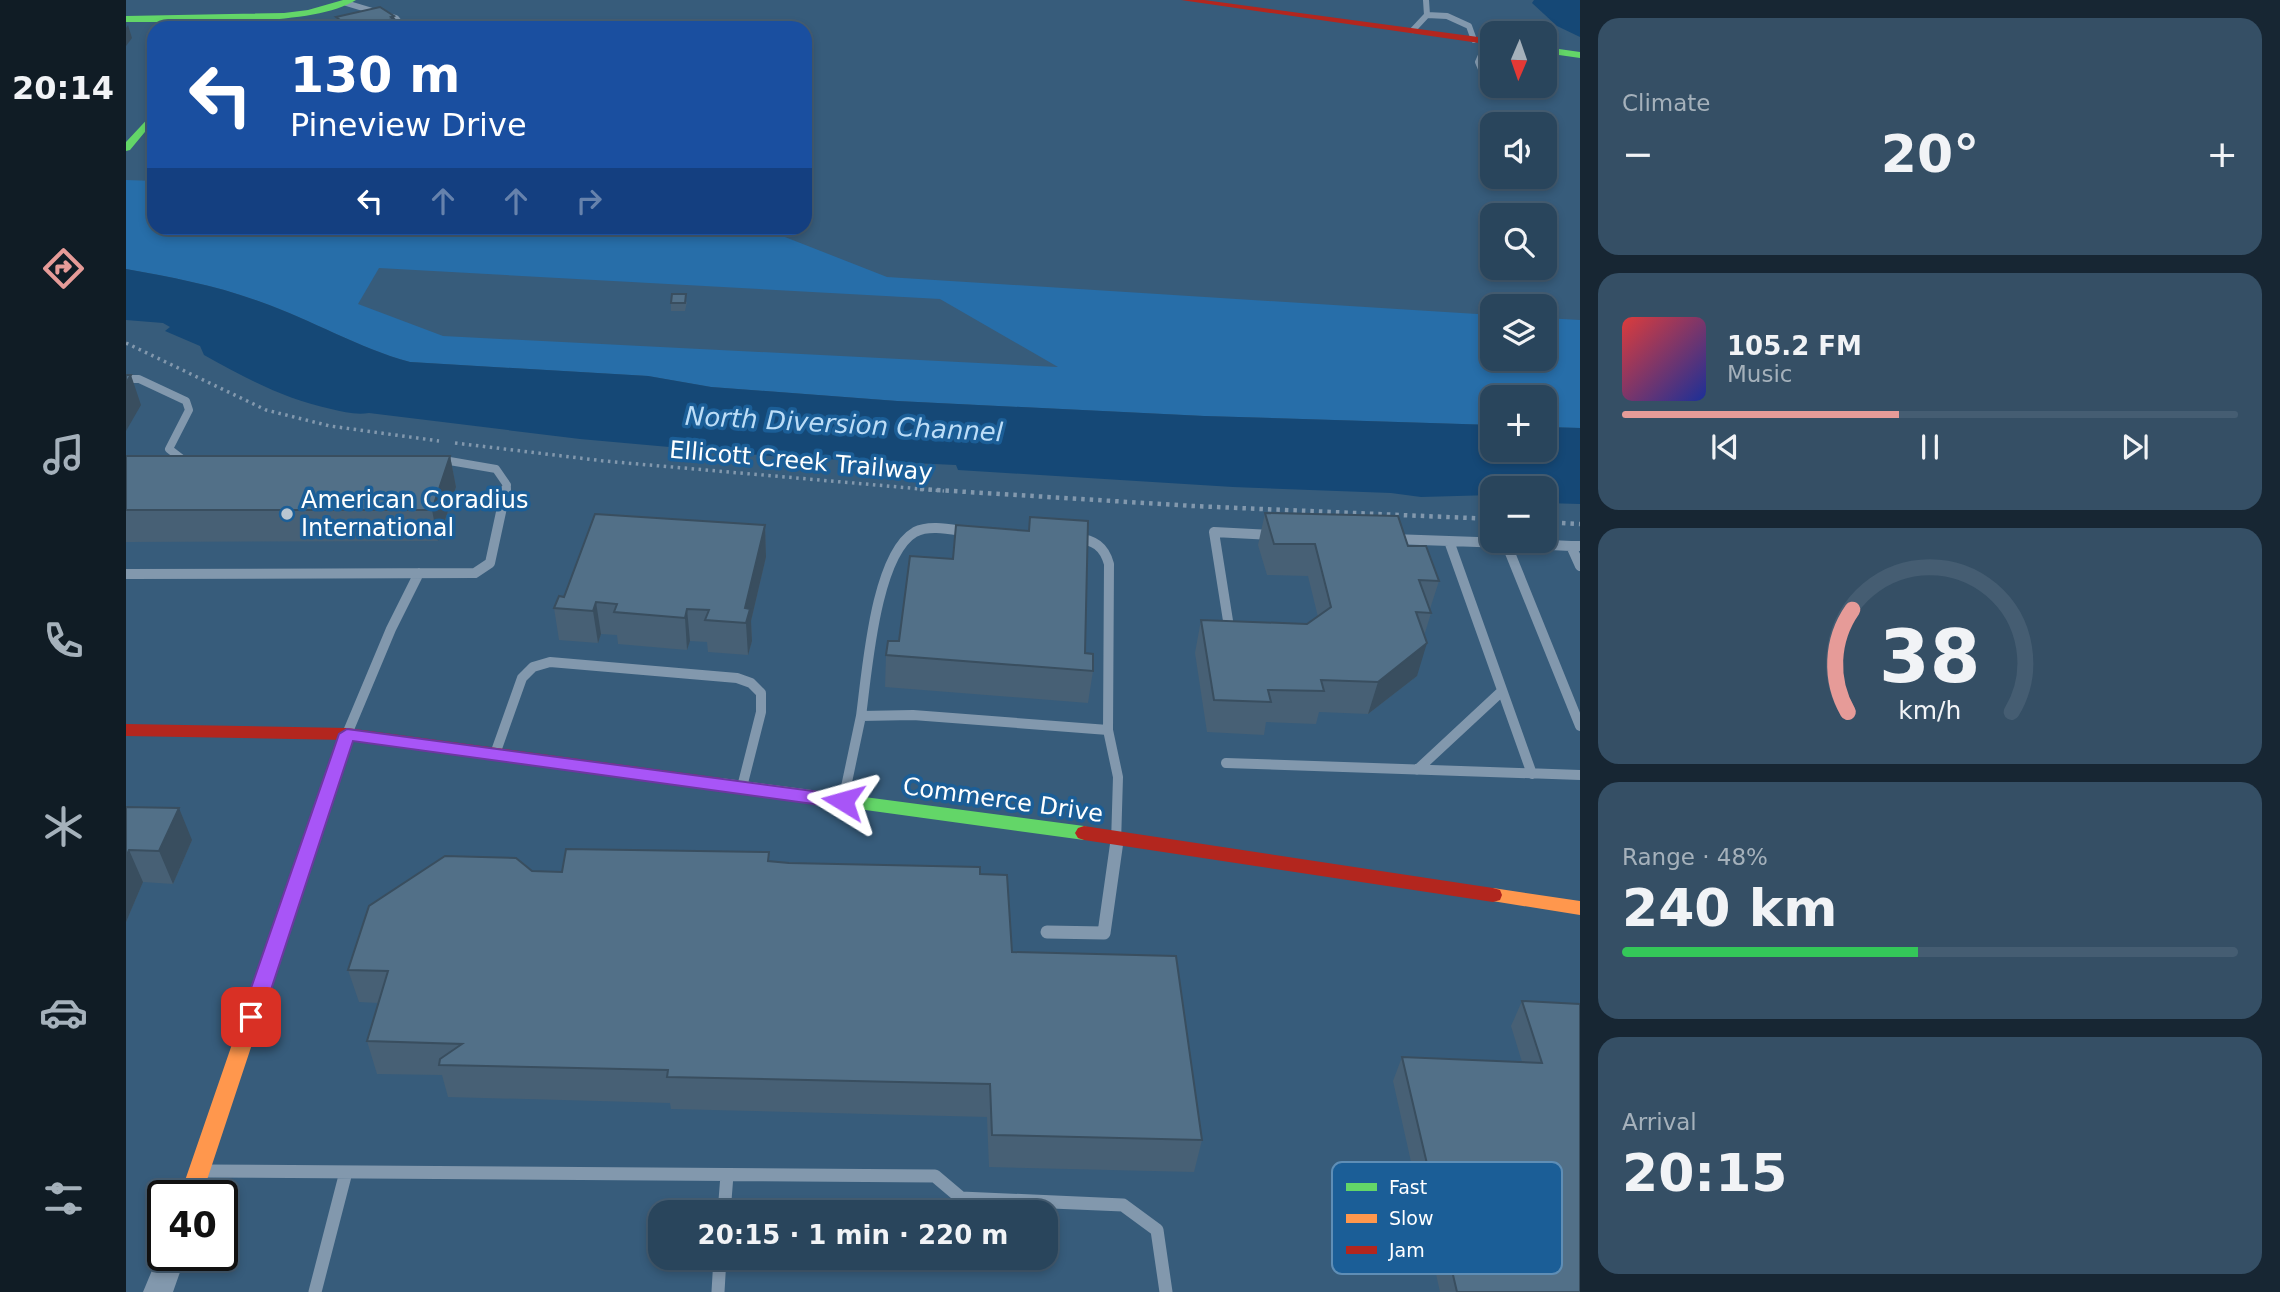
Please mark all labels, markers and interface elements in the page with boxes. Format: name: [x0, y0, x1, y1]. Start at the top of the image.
north arrow: [1480, 21, 1558, 98]
map controls: [1480, 21, 1557, 553]
text: 130 m: [290, 47, 460, 104]
icon: left: [175, 49, 266, 140]
text: 20:14: [12, 69, 114, 107]
text: Climate: [1622, 90, 1711, 116]
text: Pineview Drive: [290, 106, 527, 144]
button: sound: [1480, 112, 1557, 189]
text: 20°: [1881, 124, 1979, 184]
text: −: [1622, 132, 1654, 176]
text: +: [2206, 132, 2238, 176]
icon: left: [351, 182, 389, 220]
icon: ahead: [424, 182, 462, 220]
icon: ahead: [497, 182, 535, 220]
icon: right: [570, 182, 608, 220]
button: search: [1480, 203, 1557, 280]
icon: directions: [39, 244, 88, 293]
button: layers: [1480, 294, 1557, 371]
text: 105.2 FM: [1727, 331, 1862, 361]
text: Music: [1727, 361, 1792, 387]
button: +: [1480, 385, 1557, 462]
water label: North Diversion Channel: [684, 401, 1005, 447]
icon: previous: [1706, 428, 1744, 466]
icon: pause: [1911, 428, 1949, 466]
icon: next: [2116, 428, 2154, 466]
icon: music: [39, 430, 88, 479]
street label: Ellicott Creek Trailway: [668, 436, 934, 486]
button: −: [1480, 476, 1557, 553]
place label: American Coradius International: [301, 486, 528, 542]
marker: American Coradius International: [279, 506, 295, 522]
text: 38: [1879, 614, 1981, 699]
icon: phone: [39, 616, 88, 665]
text: km/h: [1898, 696, 1962, 725]
position arrow: [806, 764, 880, 838]
street label: Commerce Drive: [901, 772, 1105, 828]
icon: climate: [39, 802, 88, 851]
text: Range · 48%: [1622, 844, 1768, 870]
text: 240 km: [1622, 878, 1837, 938]
pin: [221, 987, 281, 1047]
icon: car: [39, 988, 88, 1037]
icon: arrive: [232, 998, 270, 1036]
text: Arrival: [1622, 1109, 1697, 1135]
text: 20:15: [1622, 1143, 1788, 1203]
legend: [1332, 1162, 1562, 1274]
icon: filters: [39, 1174, 88, 1223]
text: Fast: [1389, 1176, 1427, 1198]
speed limit sign: 40: [147, 1180, 238, 1271]
text: Slow: [1389, 1207, 1434, 1229]
text: 20:15 · 1 min · 220 m: [698, 1220, 1008, 1250]
text: Jam: [1388, 1239, 1425, 1261]

